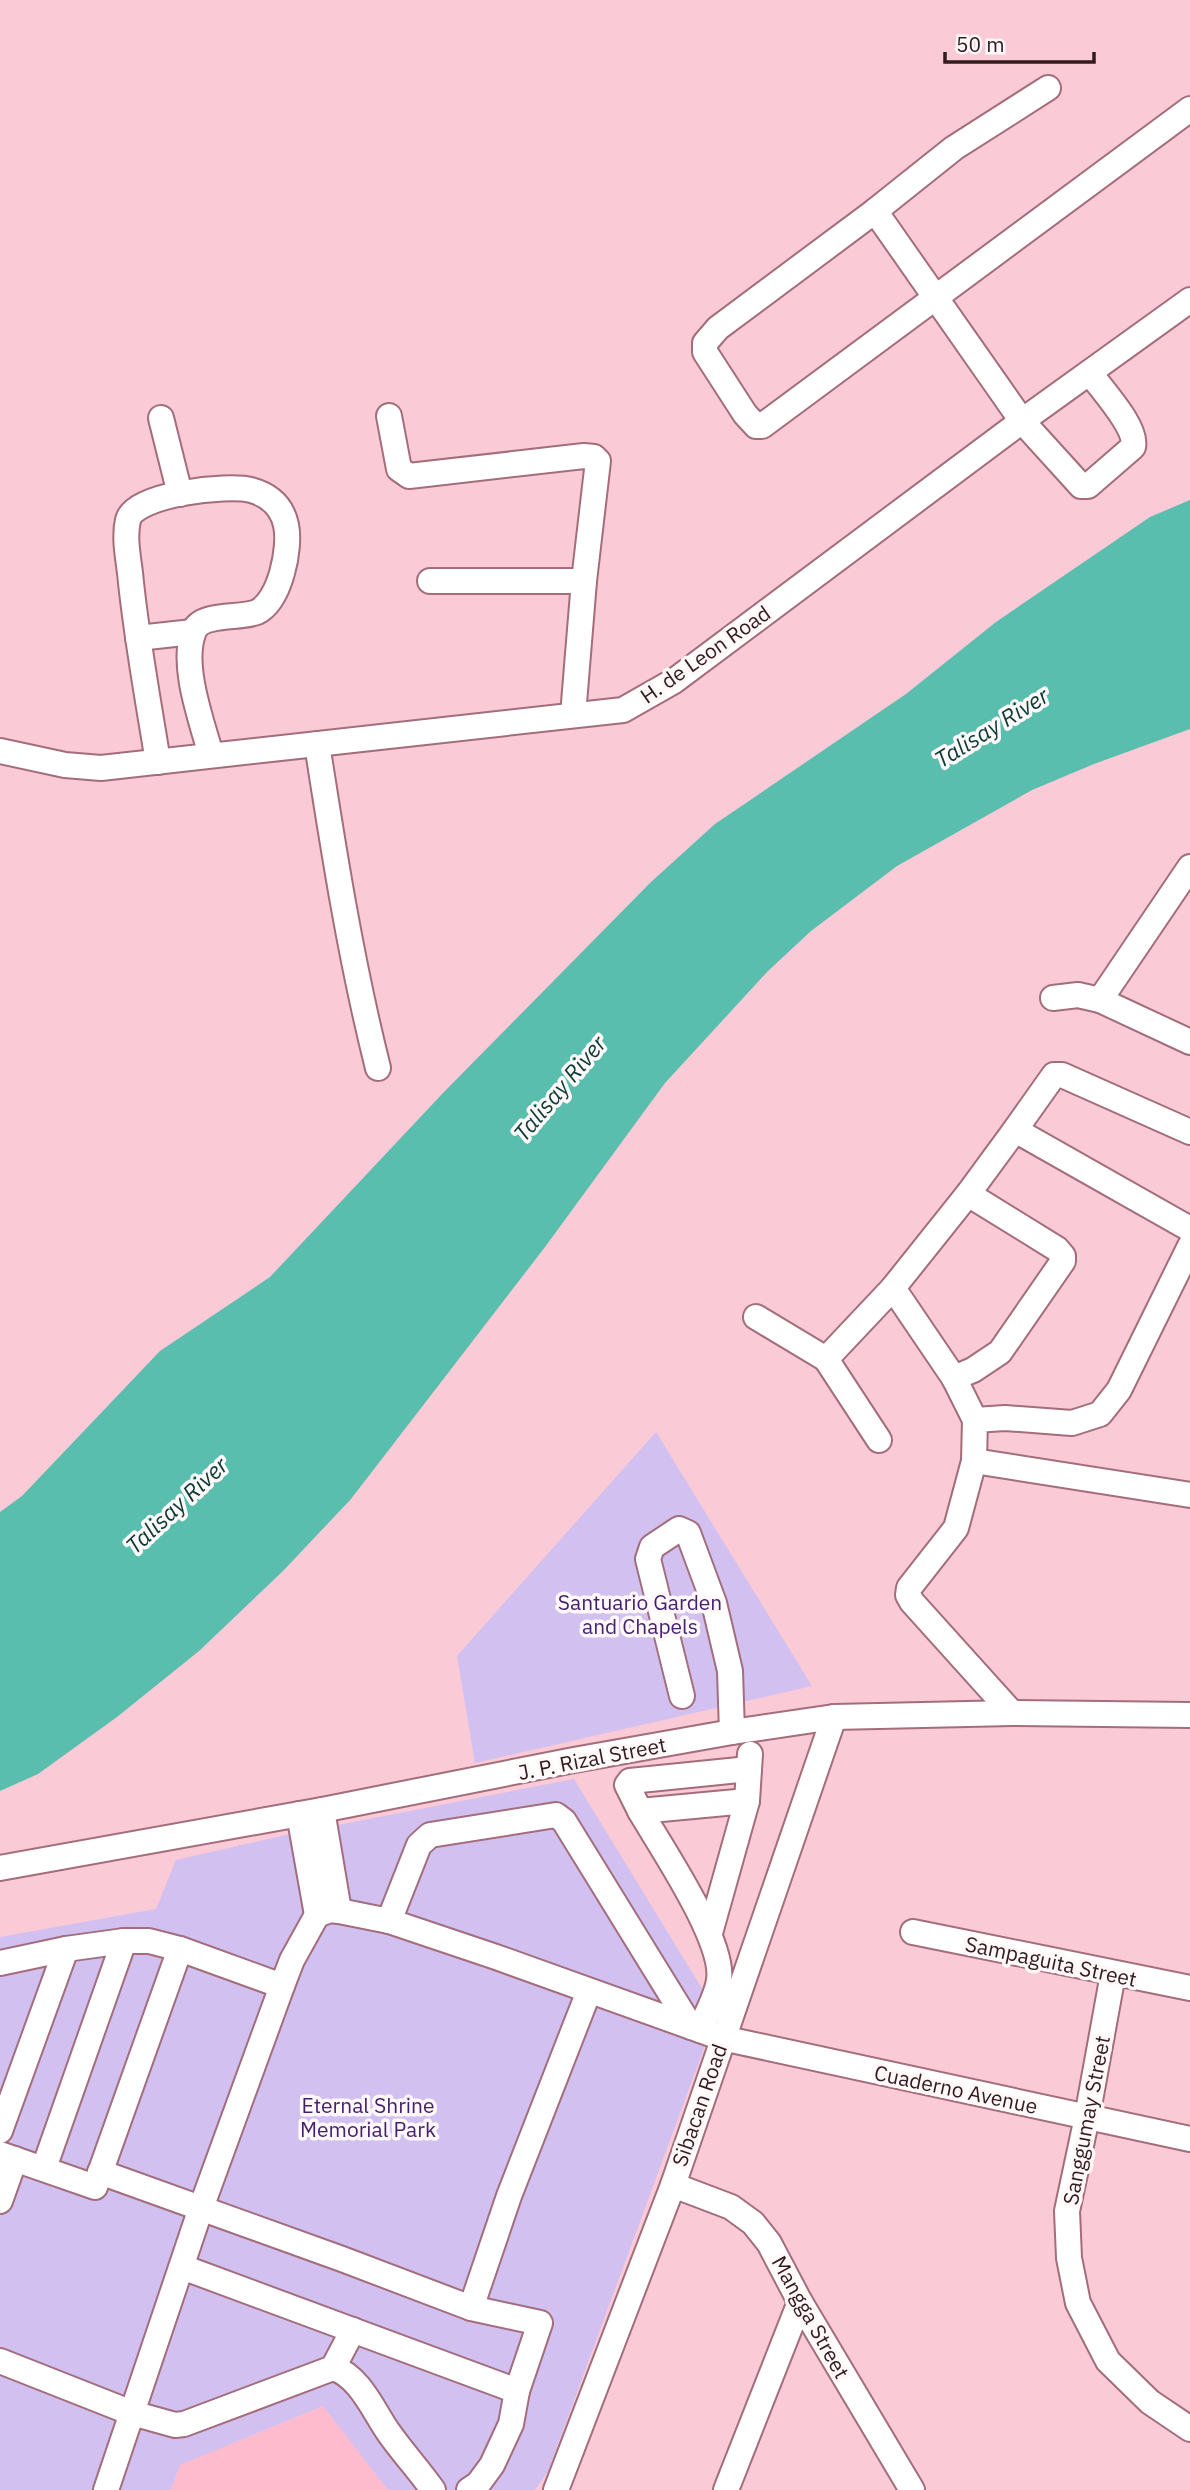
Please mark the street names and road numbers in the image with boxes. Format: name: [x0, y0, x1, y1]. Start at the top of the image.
street label: H. de Leon Road: [634, 599, 776, 709]
street label: J. P. Rizal Street: [516, 1730, 668, 1786]
street label: Sampaguita Street: [963, 1929, 1139, 1993]
street label: Sanggumay Street: [1056, 2033, 1116, 2207]
street label: Sibacan Road: [665, 2040, 733, 2170]
street label: Cuaderno Avenue: [872, 2058, 1040, 2120]
street label: Mangga Street: [766, 2251, 856, 2383]

